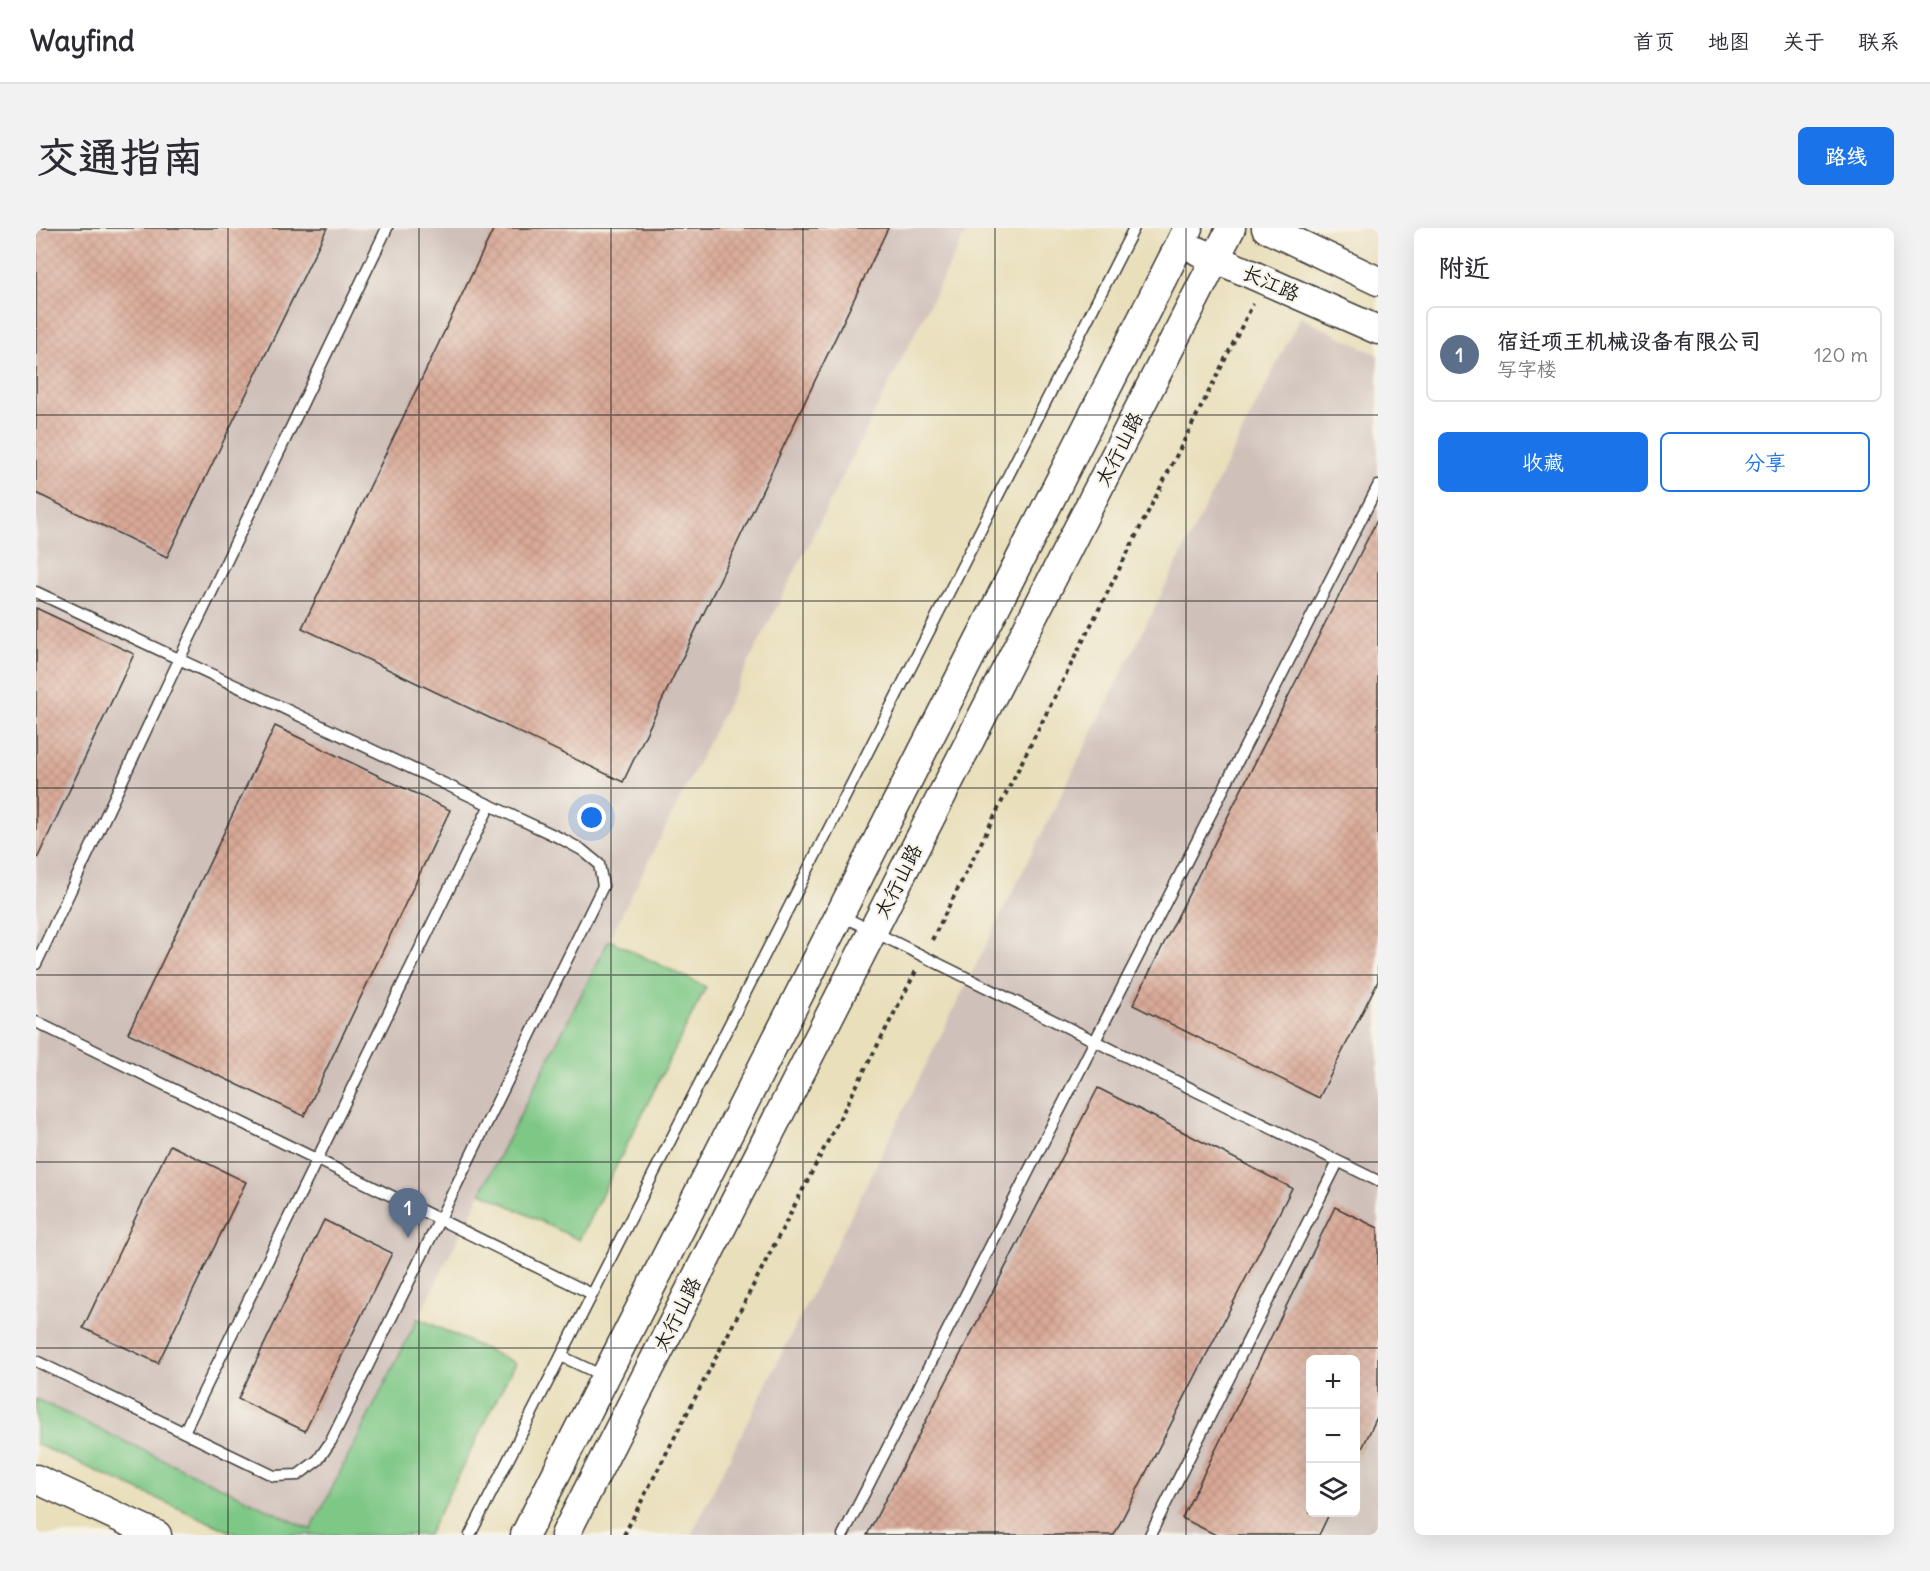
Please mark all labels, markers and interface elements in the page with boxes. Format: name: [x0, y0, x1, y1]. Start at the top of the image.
text: Wayfind: [30, 23, 134, 59]
text: 首页: [1633, 28, 1675, 55]
text: 地图: [1708, 28, 1750, 55]
text: 关于: [1783, 28, 1825, 55]
text: 联系: [1858, 28, 1900, 55]
button: 路线: [1798, 127, 1894, 185]
text: 交通指南: [36, 131, 204, 183]
text: 附近: [1438, 251, 1490, 284]
street label: 长江路: [1239, 259, 1305, 307]
text: 宿迁项王机械设备有限公司: [1497, 327, 1761, 355]
text: 1: [1456, 342, 1463, 367]
text: 120 m: [1814, 342, 1868, 367]
text: 写字楼: [1497, 356, 1557, 381]
street label: 太行山路: [1089, 407, 1148, 490]
button: 收藏: [1438, 432, 1648, 492]
button: 分享: [1660, 432, 1870, 492]
your location: [577, 803, 606, 832]
street label: 太行山路: [868, 839, 927, 922]
pin: 1: [388, 1188, 428, 1238]
street label: 太行山路: [647, 1272, 706, 1355]
map controls: [1306, 1355, 1360, 1517]
button: +: [1306, 1355, 1360, 1409]
button: −: [1306, 1409, 1360, 1463]
button: layers: [1306, 1463, 1360, 1517]

